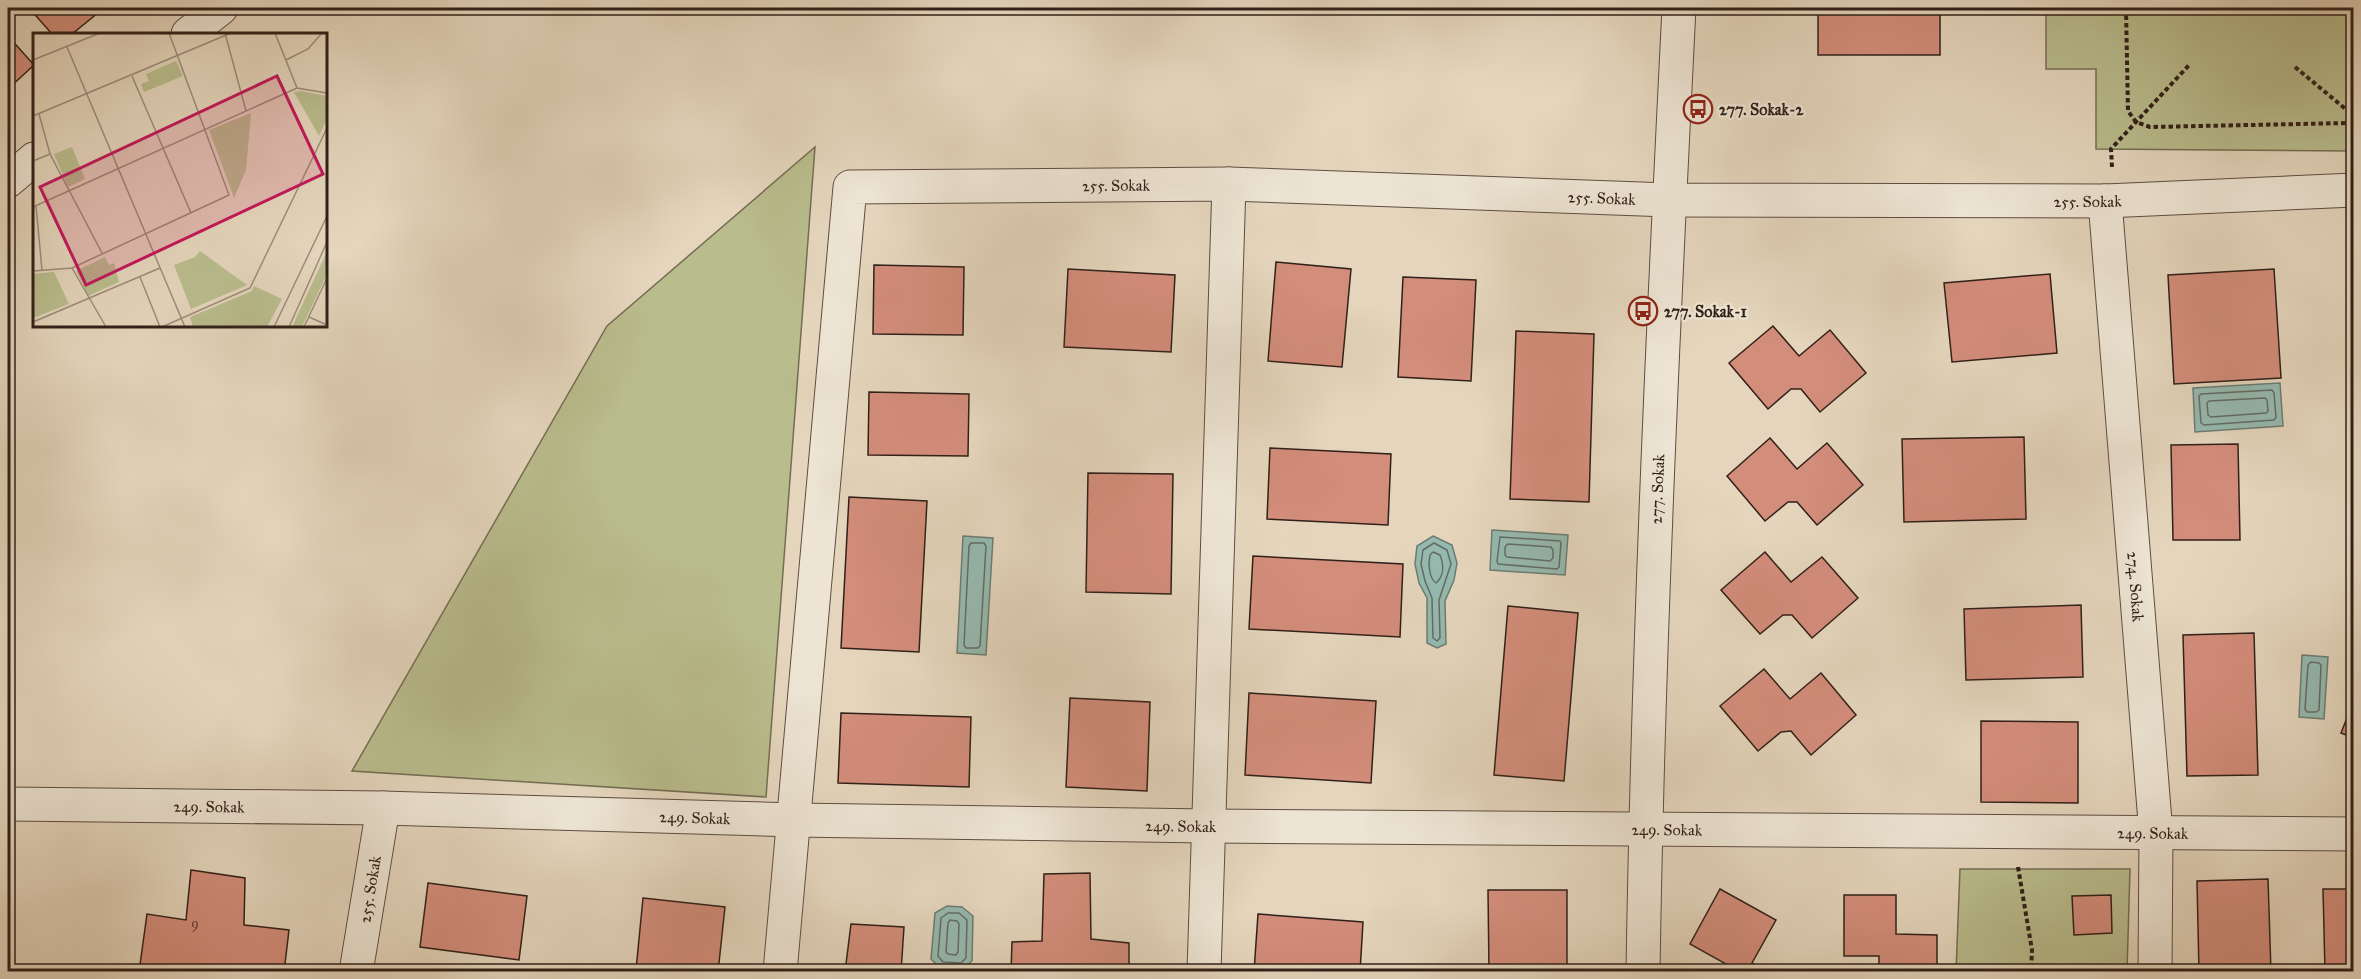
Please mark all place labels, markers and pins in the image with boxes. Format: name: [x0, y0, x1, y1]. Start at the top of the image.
bus stop icon: 277. Sokak-2: [1682, 93, 1714, 125]
place label: 277. Sokak-2: [1719, 100, 1805, 119]
bus stop icon: 277. Sokak-1: [1627, 295, 1659, 327]
place label: 277. Sokak-1: [1664, 302, 1748, 321]

